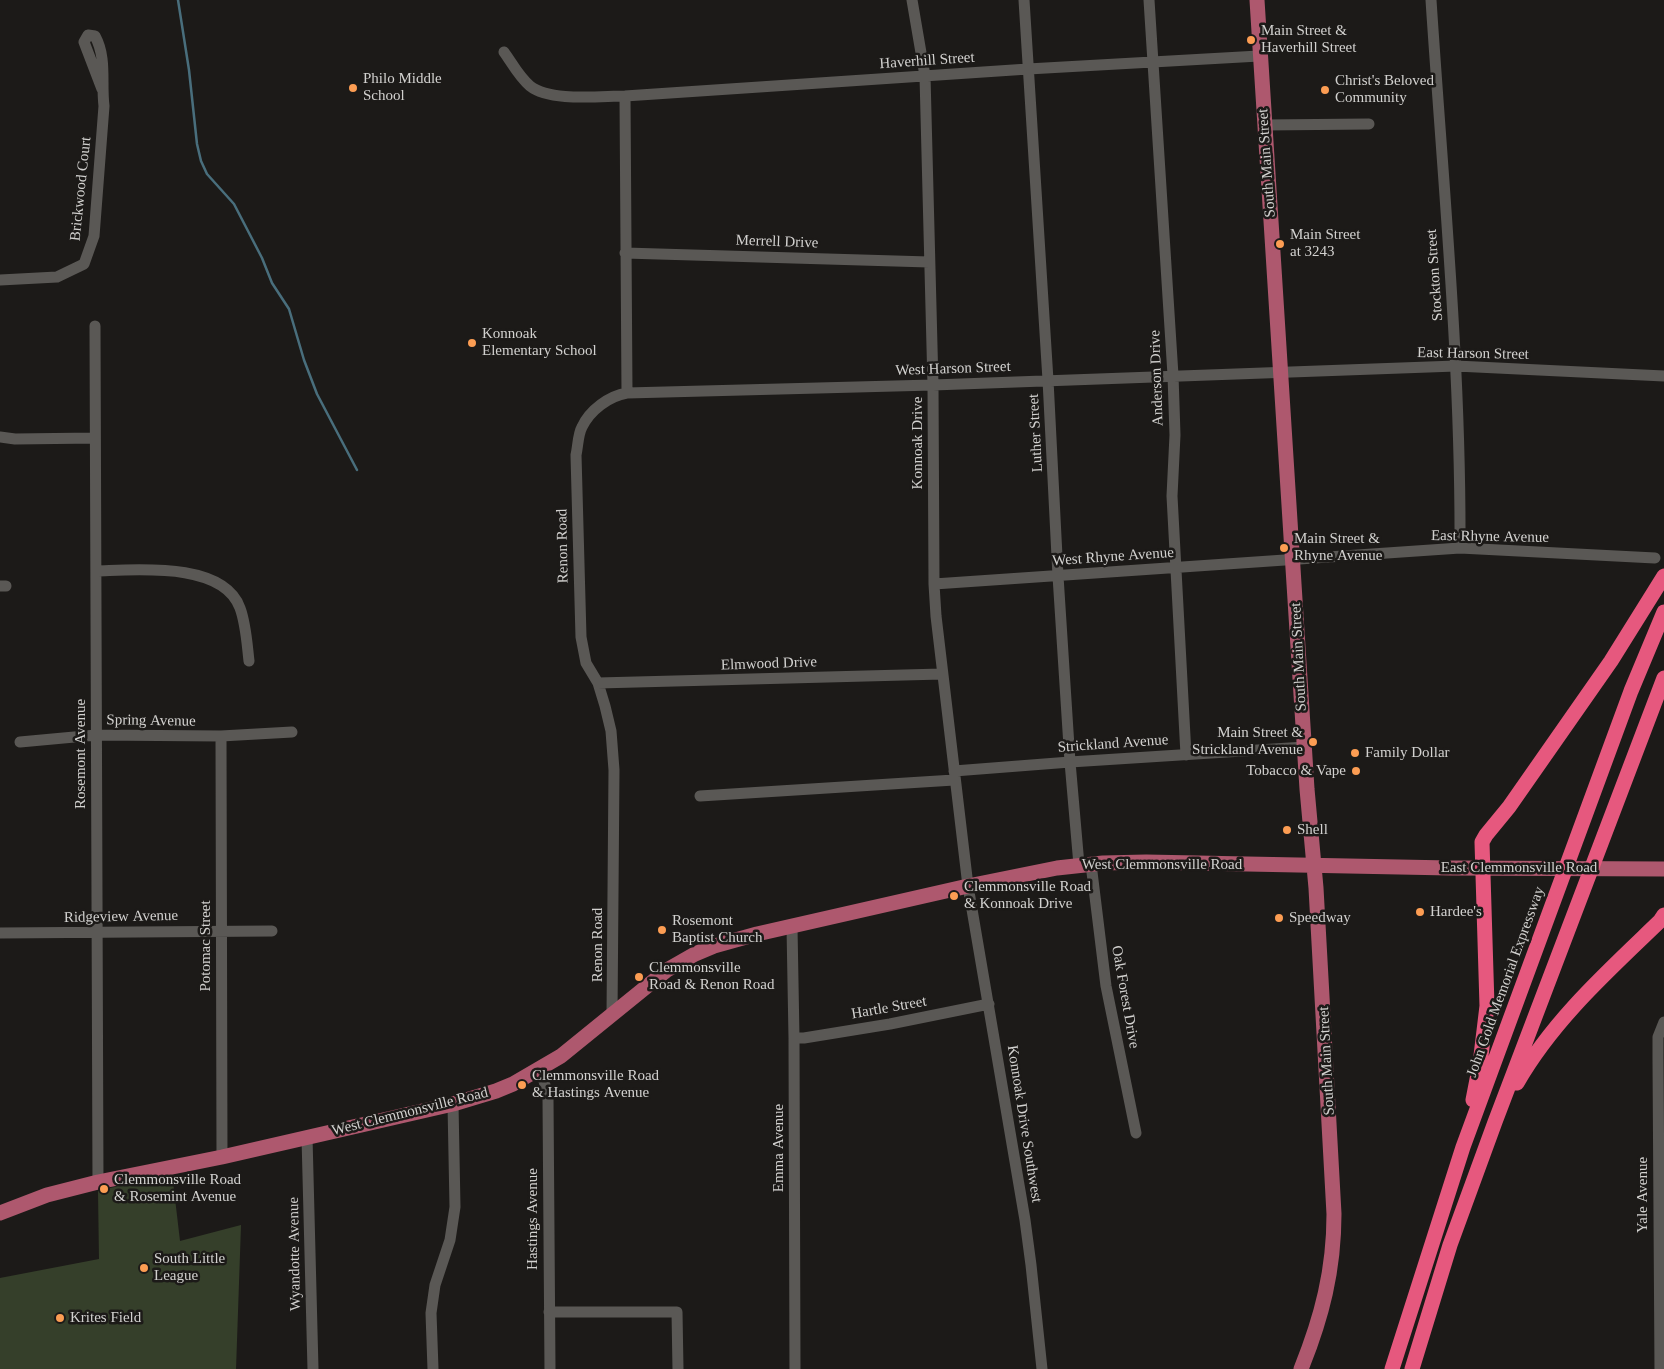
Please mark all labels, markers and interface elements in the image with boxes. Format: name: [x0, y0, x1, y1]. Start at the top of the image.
place label: Main Street & Haverhill Street: [1261, 22, 1356, 57]
marker: Main Street & Haverhill Street: [1245, 34, 1257, 46]
street label: Haverhill Street: [879, 49, 975, 73]
place label: Philo Middle School: [363, 70, 442, 105]
place label: Christ's Beloved Community: [1335, 72, 1434, 107]
marker: Philo Middle School: [347, 82, 359, 94]
marker: Christ's Beloved Community: [1319, 84, 1331, 96]
street label: South Main Street: [1254, 108, 1280, 218]
street label: Brickwood Court: [67, 136, 95, 242]
place label: Main Street at 3243: [1290, 226, 1360, 261]
street label: Stockton Street: [1423, 228, 1447, 322]
street label: Merrell Drive: [735, 232, 819, 252]
marker: Main Street at 3243: [1274, 238, 1286, 250]
place label: Konnoak Elementary School: [482, 325, 597, 360]
street label: Anderson Drive: [1146, 330, 1168, 426]
marker: Konnoak Elementary School: [466, 337, 478, 349]
street label: East Harson Street: [1417, 344, 1529, 364]
street label: West Harson Street: [895, 358, 1011, 380]
street label: Luther Street: [1025, 393, 1047, 473]
street label: Konnoak Drive: [909, 397, 927, 489]
street label: Renon Road: [553, 509, 573, 583]
street label: East Rhyne Avenue: [1431, 527, 1549, 547]
place label: Main Street & Rhyne Avenue: [1294, 530, 1382, 565]
marker: Main Street & Rhyne Avenue: [1278, 542, 1290, 554]
street label: West Rhyne Avenue: [1052, 544, 1174, 570]
street label: South Main Street: [1287, 602, 1311, 712]
street label: Elmwood Drive: [721, 653, 817, 675]
street label: Rosemont Avenue: [72, 699, 90, 809]
street label: Spring Avenue: [106, 711, 196, 731]
place label: Main Street & Strickland Avenue: [1192, 724, 1303, 759]
street label: Strickland Avenue: [1057, 731, 1169, 757]
marker: Main Street & Strickland Avenue: [1307, 736, 1319, 748]
place label: Family Dollar: [1365, 744, 1450, 762]
marker: Family Dollar: [1349, 747, 1361, 759]
place label: Tobacco & Vape: [1246, 762, 1346, 780]
marker: Tobacco & Vape: [1350, 765, 1362, 777]
place label: Shell: [1297, 821, 1328, 839]
marker: Shell: [1281, 824, 1293, 836]
street label: West Clemmonsville Road: [1082, 856, 1242, 874]
street label: East Clemmonsville Road: [1441, 859, 1597, 877]
place label: Clemmonsville Road & Konnoak Drive: [964, 878, 1091, 913]
street label: John Gold Memorial Expressway: [1463, 884, 1549, 1080]
marker: Clemmonsville Road & Konnoak Drive: [948, 890, 960, 902]
street label: Potomac Street: [197, 900, 215, 992]
place label: Hardee's: [1430, 903, 1482, 921]
marker: Hardee's: [1414, 906, 1426, 918]
street label: Ridgeview Avenue: [64, 907, 178, 927]
street label: Renon Road: [589, 908, 607, 982]
place label: Speedway: [1289, 909, 1351, 927]
place label: Rosemont Baptist Church: [672, 912, 762, 947]
marker: Speedway: [1273, 912, 1285, 924]
marker: Rosemont Baptist Church: [656, 924, 668, 936]
street label: Oak Forest Drive: [1107, 944, 1143, 1050]
place label: Clemmonsville Road & Renon Road: [649, 959, 774, 994]
marker: Clemmonsville Road & Renon Road: [633, 971, 645, 983]
street label: Hartle Street: [850, 993, 928, 1023]
street label: South Main Street: [1315, 1006, 1339, 1116]
street label: Konnoak Drive Southwest: [1003, 1044, 1045, 1204]
place label: Clemmonsville Road & Hastings Avenue: [532, 1067, 659, 1102]
marker: Clemmonsville Road & Hastings Avenue: [516, 1079, 528, 1091]
street label: West Clemmonsville Road: [330, 1084, 490, 1140]
street label: Emma Avenue: [770, 1104, 788, 1192]
street label: Yale Avenue: [1634, 1157, 1652, 1233]
street label: Hastings Avenue: [524, 1168, 542, 1270]
place label: Clemmonsville Road & Rosemint Avenue: [114, 1171, 241, 1206]
marker: Clemmonsville Road & Rosemint Avenue: [98, 1183, 110, 1195]
street label: Wyandotte Avenue: [285, 1197, 305, 1311]
place label: South Little League: [154, 1250, 225, 1285]
marker: South Little League: [138, 1262, 150, 1274]
place label: Krites Field: [70, 1309, 141, 1327]
marker: Krites Field: [54, 1312, 66, 1324]

